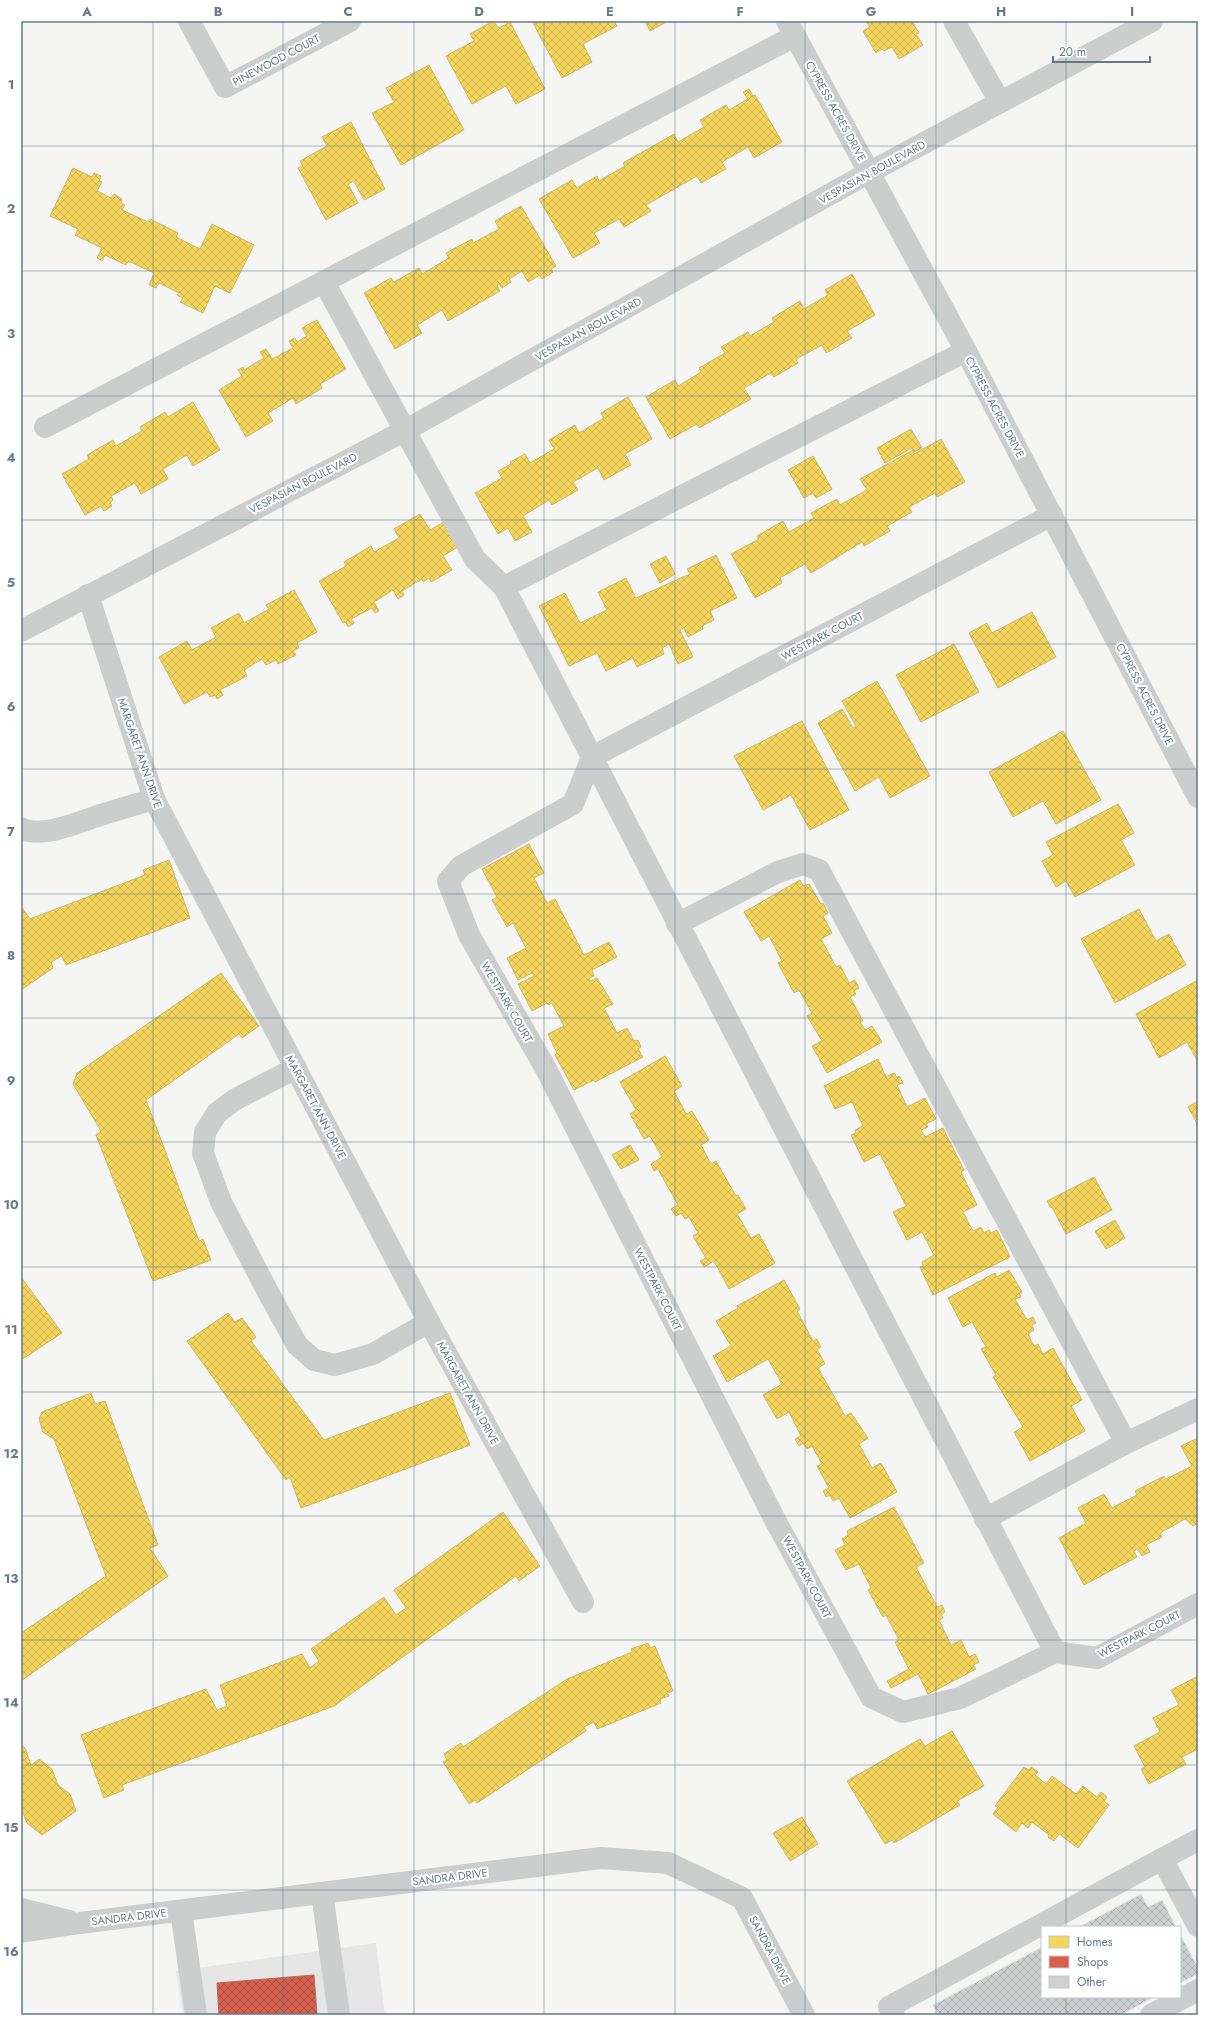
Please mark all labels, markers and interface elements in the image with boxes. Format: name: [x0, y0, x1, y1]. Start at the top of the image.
text: A: [81, 2, 92, 21]
text: B: [214, 2, 223, 21]
text: C: [343, 2, 353, 21]
text: D: [474, 2, 484, 21]
text: E: [606, 2, 614, 21]
text: F: [736, 2, 744, 21]
text: G: [866, 2, 877, 21]
text: H: [996, 2, 1006, 21]
text: I: [1130, 2, 1134, 21]
street label: PINEWOOD COURT: [230, 30, 322, 90]
scale bar: [1053, 38, 1150, 64]
text: 20 m: [1059, 43, 1086, 61]
street label: CYPRESS ACRES DRIVE: [802, 58, 870, 164]
text: 1: [8, 75, 14, 94]
street label: VESPASIAN BOULEVARD: [816, 136, 929, 208]
text: 2: [7, 199, 15, 218]
street label: VESPASIAN BOULEVARD: [532, 293, 645, 365]
text: 3: [7, 324, 15, 343]
street label: CYPRESS ACRES DRIVE: [961, 354, 1029, 460]
text: 4: [6, 448, 16, 467]
street label: VESPASIAN BOULEVARD: [246, 449, 360, 517]
text: 5: [7, 573, 15, 592]
street label: WESTPARK COURT: [778, 608, 866, 664]
street label: CYPRESS ACRES DRIVE: [1112, 640, 1178, 748]
street label: MARGARET ANN DRIVE: [114, 696, 166, 810]
text: 6: [7, 697, 16, 716]
text: 7: [7, 822, 15, 841]
text: 8: [7, 946, 15, 965]
street label: WESTPARK COURT: [477, 959, 537, 1045]
street label: MARGARET ANN DRIVE: [282, 1052, 350, 1162]
text: 9: [7, 1071, 16, 1090]
text: 10: [3, 1195, 19, 1214]
street label: WESTPARK COURT: [630, 1245, 686, 1333]
text: 11: [4, 1320, 18, 1339]
street label: MARGARET ANN DRIVE: [433, 1339, 503, 1447]
text: 12: [3, 1444, 19, 1463]
street label: WESTPARK COURT: [779, 1533, 835, 1621]
text: 13: [4, 1569, 18, 1588]
street label: WESTPARK COURT: [1095, 1606, 1183, 1662]
text: 14: [3, 1693, 19, 1712]
text: 15: [3, 1818, 19, 1837]
street label: SANDRA DRIVE: [411, 1864, 489, 1890]
street label: SANDRA DRIVE: [90, 1904, 168, 1930]
street label: SANDRA DRIVE: [745, 1913, 795, 1987]
legend: [1041, 1926, 1181, 1998]
text: Homes: [1077, 1933, 1113, 1951]
text: 16: [3, 1942, 19, 1961]
text: Shops: [1077, 1953, 1108, 1971]
text: Other: [1077, 1973, 1107, 1991]

